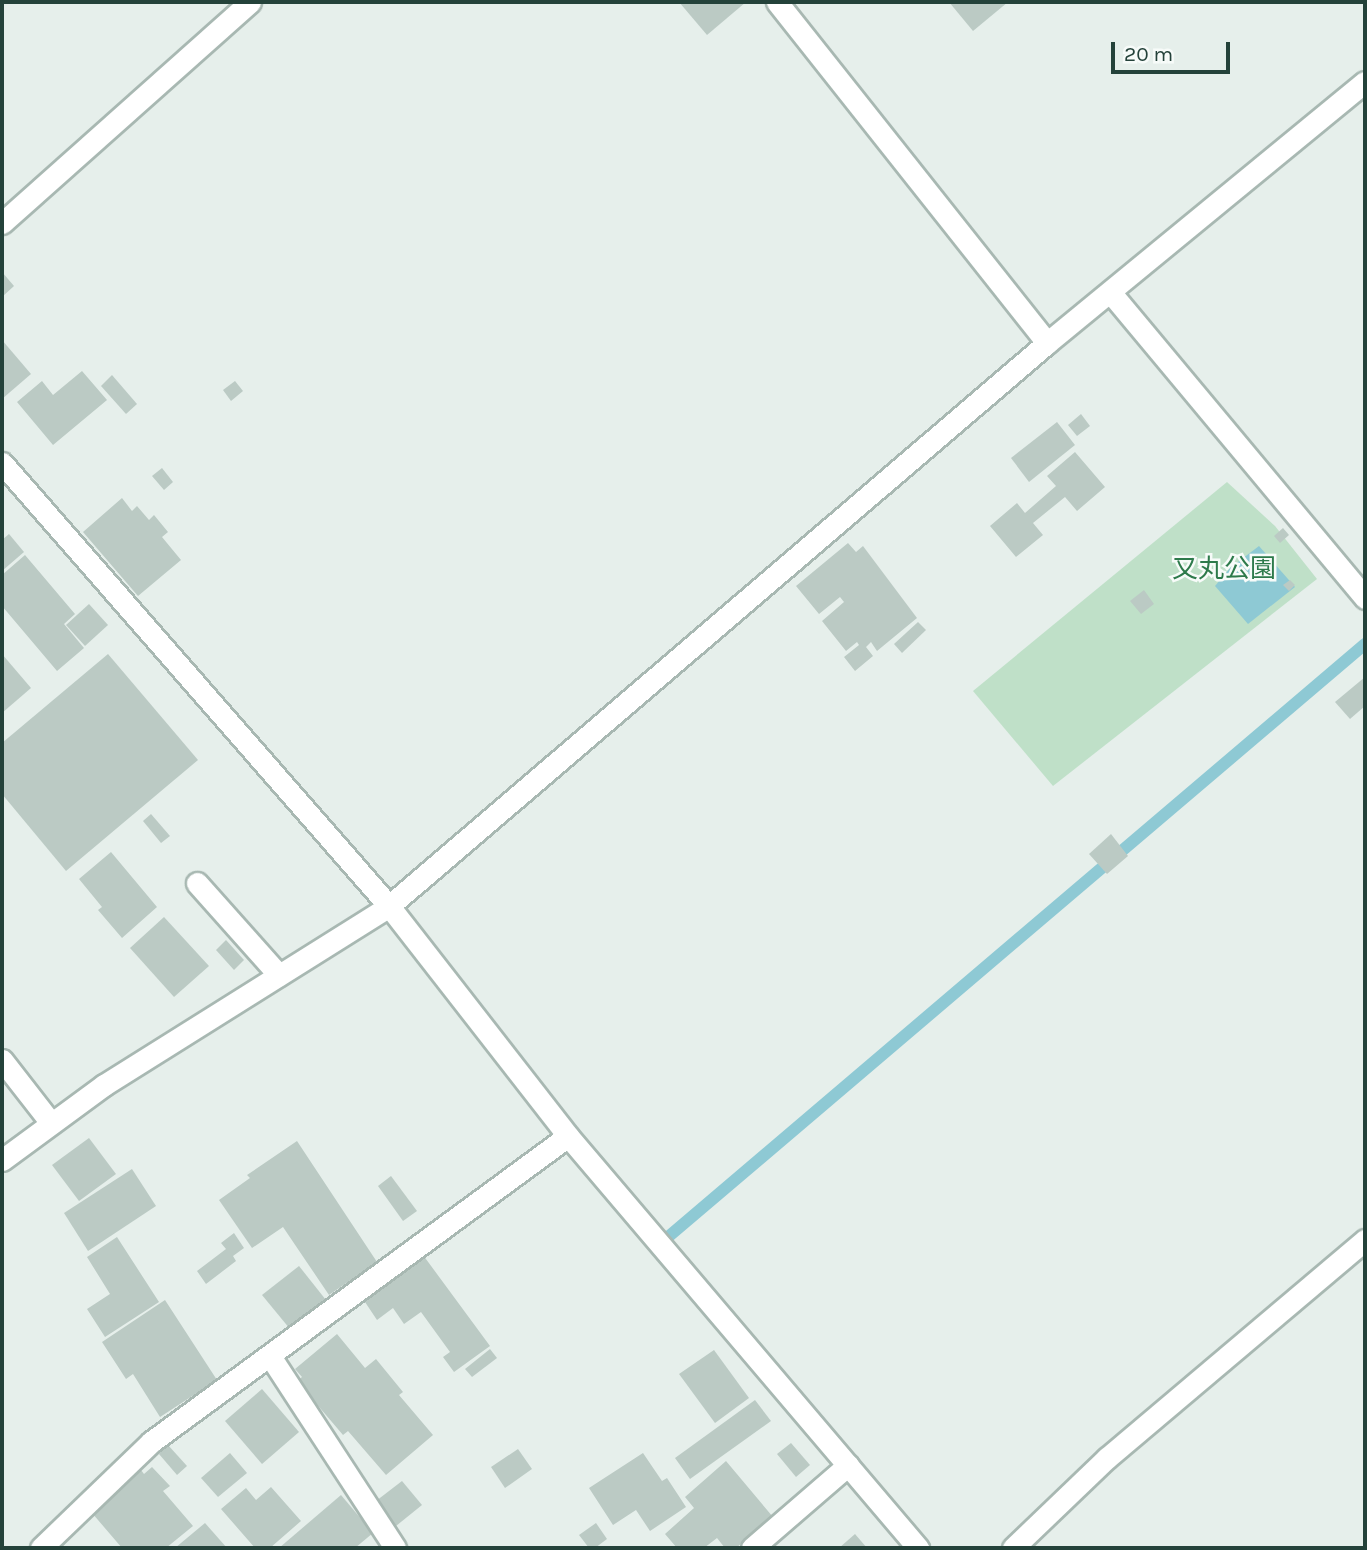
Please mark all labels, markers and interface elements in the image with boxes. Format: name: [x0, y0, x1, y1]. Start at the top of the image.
scale bar: [1115, 28, 1234, 72]
text: 20 m: [1124, 42, 1173, 66]
park label: 又丸公園: [1172, 553, 1276, 585]

